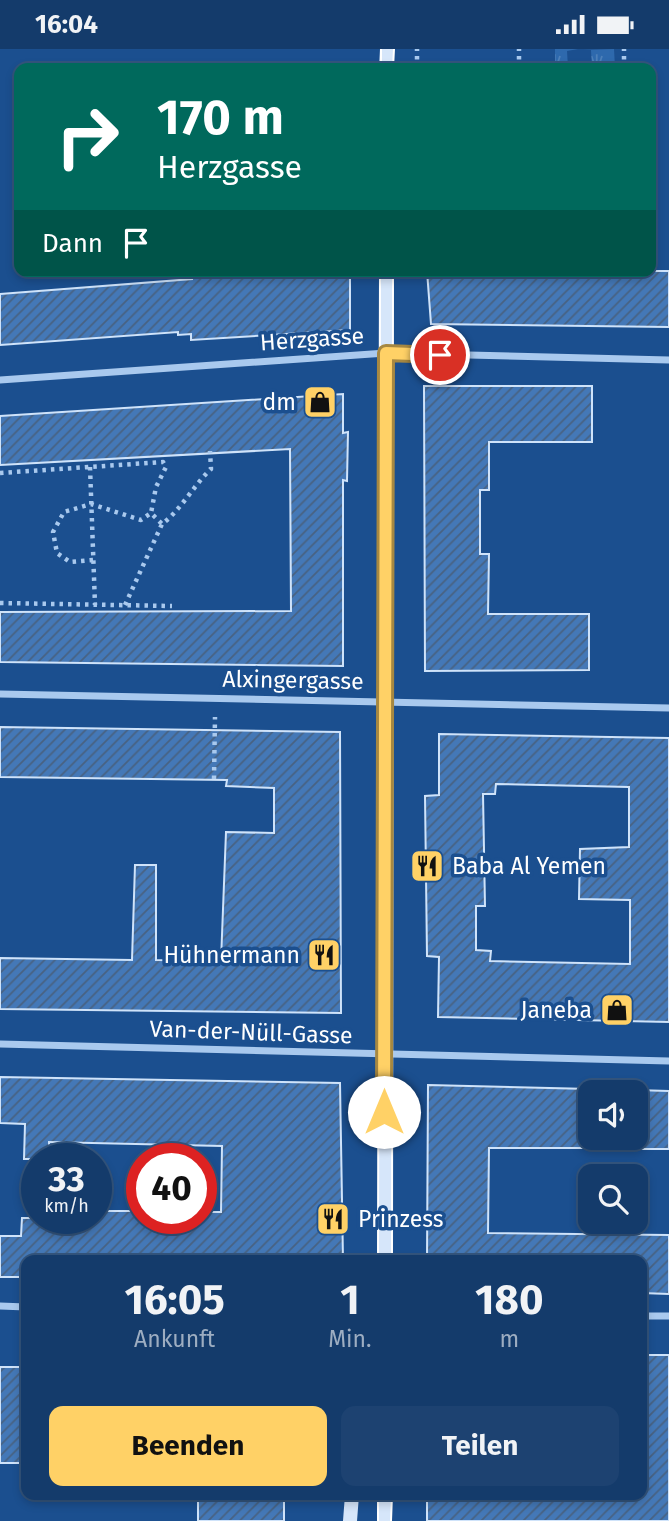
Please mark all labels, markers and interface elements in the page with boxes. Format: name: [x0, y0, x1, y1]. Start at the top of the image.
text: 16:04: [35, 9, 98, 40]
text: 170 m: [157, 88, 284, 147]
icon: right: [42, 91, 133, 182]
text: Herzgasse: [157, 148, 302, 186]
icon: arrive: [117, 224, 155, 262]
text: Dann: [42, 228, 103, 259]
street label: Herzgasse: [259, 321, 365, 357]
pin: [410, 325, 470, 385]
icon: arrive: [421, 336, 459, 374]
shop icon: dm: [301, 383, 339, 421]
place label: dm: [263, 388, 296, 416]
street label: Alxingergasse: [222, 665, 364, 695]
restaurant icon: Baba Al Yemen: [408, 847, 446, 885]
place label: Baba Al Yemen: [452, 852, 606, 880]
restaurant icon: Hühnermann: [305, 936, 343, 974]
place label: Hühnermann: [163, 941, 300, 969]
shop icon: Janeba: [598, 991, 636, 1029]
place label: Janeba: [521, 996, 592, 1024]
street label: Van-der-Nüll-Gasse: [149, 1014, 353, 1050]
position arrow: [347, 1075, 421, 1149]
map controls: [578, 1080, 648, 1234]
button: sound: [578, 1080, 648, 1150]
speed limit sign: 40: [126, 1143, 217, 1234]
text: 33: [48, 1158, 85, 1200]
button: search: [578, 1164, 648, 1234]
text: km/h: [44, 1195, 89, 1217]
restaurant icon: Prinzess: [314, 1200, 352, 1238]
place label: Prinzess: [358, 1205, 443, 1233]
text: 16:05: [124, 1275, 225, 1325]
text: 1: [340, 1275, 360, 1325]
text: 180: [475, 1275, 544, 1325]
text: Ankunft: [134, 1325, 215, 1353]
text: Min.: [328, 1325, 372, 1353]
text: m: [499, 1325, 519, 1353]
button: Beenden: [49, 1406, 327, 1486]
button: Teilen: [341, 1406, 619, 1486]

